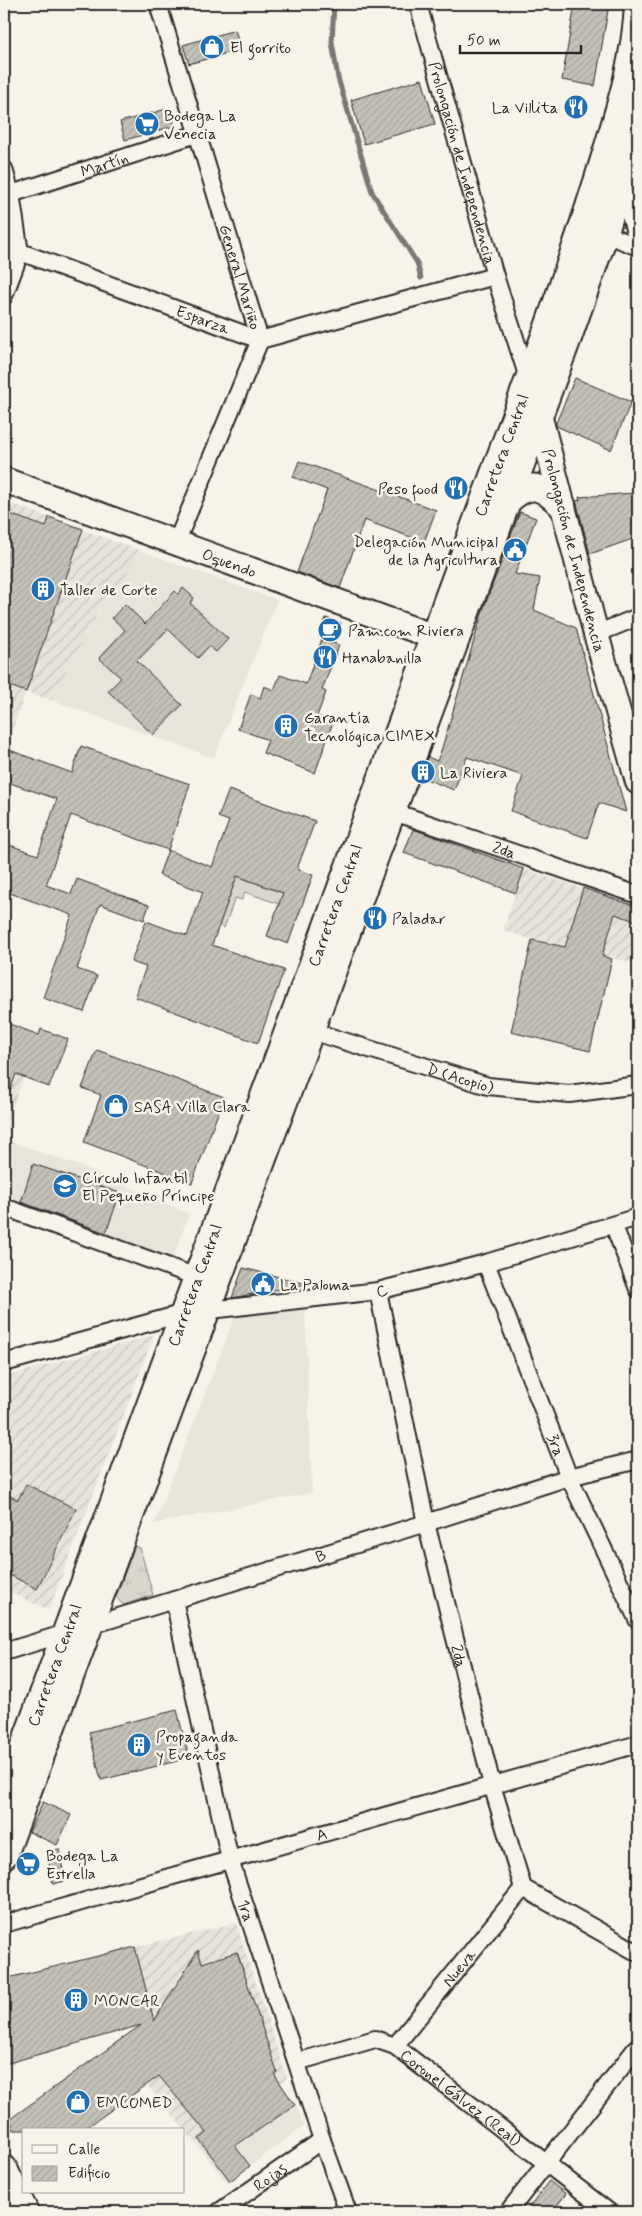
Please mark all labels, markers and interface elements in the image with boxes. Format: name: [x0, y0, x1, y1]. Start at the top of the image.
scale bar: [460, 22, 581, 54]
text: 50 m: [467, 31, 501, 51]
shop icon: El gorrito: [199, 34, 225, 60]
place label: El gorrito: [230, 38, 291, 60]
street label: Prolongación de Independencia: [423, 60, 500, 267]
restaurant icon: La Villita: [563, 94, 589, 120]
place label: La Villita: [492, 98, 558, 119]
place label: Bodega La Venecia: [164, 106, 236, 145]
supermarket icon: Bodega La Venecia: [134, 111, 160, 137]
street label: Martín: [78, 148, 131, 183]
street label: General Mariño: [213, 222, 265, 333]
street label: Esparza: [173, 301, 233, 340]
street label: Carretera Central: [470, 391, 534, 519]
street label: Prolongación de Independencia: [536, 447, 610, 655]
restaurant icon: Peso food: [443, 475, 469, 501]
place label: Peso food: [378, 479, 438, 502]
place label: Delegación Municipal de la Agricultura: [353, 532, 498, 571]
public building icon: Delegación Municipal de la Agricultura: [502, 537, 528, 563]
street label: Oquendo: [199, 544, 259, 583]
building icon: Taller de Corte: [30, 576, 56, 602]
place label: Taller de Corte: [60, 580, 157, 601]
cafe icon: Pam.com Riviera: [317, 617, 343, 643]
place label: Pam.com Riviera: [348, 621, 464, 642]
restaurant icon: Hanabanilla: [312, 644, 338, 670]
place label: Hanabanilla: [342, 648, 422, 669]
place label: Garantía Tecnológica CIMEX: [304, 708, 435, 747]
building icon: Garantía Tecnológica CIMEX: [273, 713, 299, 739]
building icon: La Riviera: [410, 759, 436, 785]
place label: La Riviera: [440, 763, 508, 784]
street label: 2da: [490, 837, 518, 865]
street label: Carretera Central: [304, 841, 368, 970]
restaurant icon: Paladar: [362, 905, 388, 931]
place label: Paladar: [392, 909, 446, 930]
street label: D (Acopio): [424, 1059, 495, 1099]
shop icon: SASA Villa Clara: [103, 1093, 129, 1119]
place label: SASA Villa Clara: [134, 1097, 250, 1118]
place label: Círculo Infantil El Pequeño Príncipe: [82, 1168, 214, 1207]
school or university icon: Círculo Infantil El Pequeño Príncipe: [52, 1173, 78, 1199]
street label: Carretera Central: [163, 1221, 228, 1350]
public building icon: La Paloma: [250, 1271, 276, 1297]
place label: La Paloma: [280, 1275, 350, 1296]
street label: C: [374, 1280, 390, 1303]
street label: 3ra: [541, 1431, 569, 1460]
street label: B: [313, 1545, 329, 1568]
street label: Carretera Central: [23, 1601, 88, 1730]
street label: 2da: [445, 1643, 471, 1670]
place label: Propaganda y Eventos: [156, 1727, 238, 1766]
building icon: Propaganda y Eventos: [126, 1732, 152, 1758]
street label: A: [314, 1824, 330, 1847]
place label: Bodega La Estrella: [46, 1846, 118, 1885]
supermarket icon: Bodega La Estrella: [15, 1851, 41, 1877]
street label: 1ra: [232, 1897, 259, 1925]
street label: Nueva: [438, 1945, 482, 1992]
building icon: MONCAR: [63, 1987, 89, 2013]
place label: MONCAR: [94, 1991, 160, 2012]
street label: Coronel Gálvez (Real): [395, 2045, 525, 2152]
shop icon: EMCOMED: [65, 2089, 91, 2115]
place label: EMCOMED: [96, 2093, 172, 2114]
legend: [22, 2128, 185, 2194]
text: Calle: [68, 2140, 100, 2160]
street label: Rojas: [250, 2159, 292, 2197]
text: Edificio: [68, 2164, 110, 2184]

